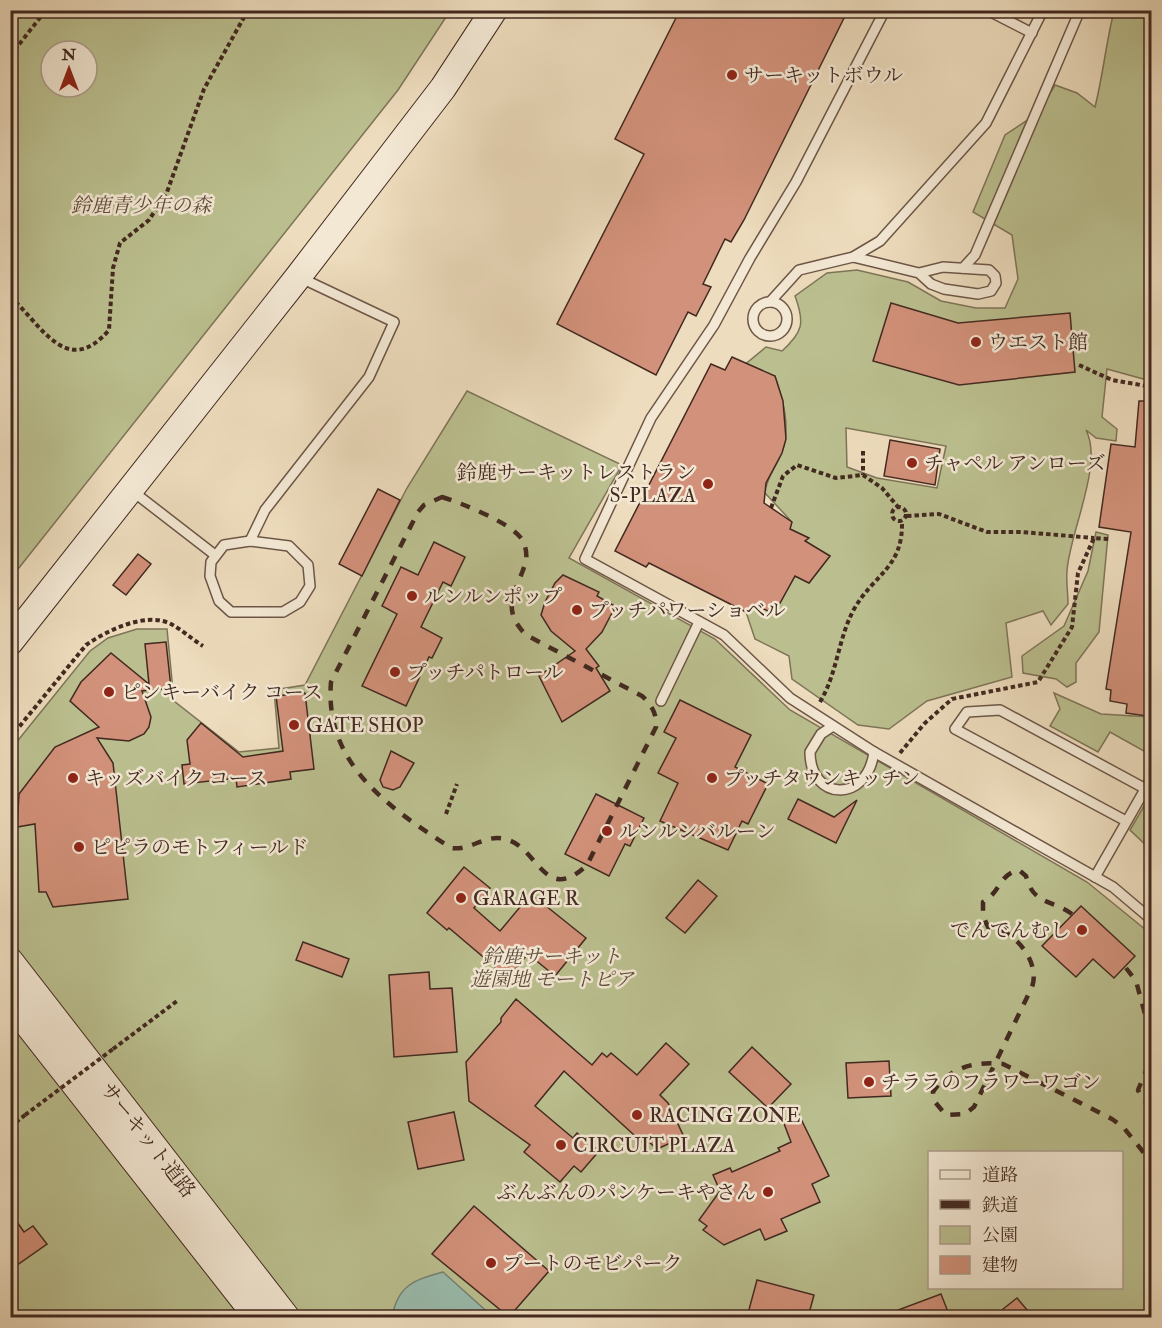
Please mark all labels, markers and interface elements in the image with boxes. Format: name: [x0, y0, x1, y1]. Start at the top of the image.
north arrow: [39, 39, 99, 99]
text: N: [61, 45, 77, 65]
place label: サーキットボウル: [744, 63, 903, 88]
marker: サーキットボウル: [725, 68, 739, 82]
park label: 鈴鹿青少年の森: [71, 193, 213, 218]
place label: ウエスト館: [988, 330, 1088, 355]
marker: ウエスト館: [969, 335, 983, 349]
place label: チャペル アンローズ: [924, 451, 1106, 476]
marker: チャペル アンローズ: [905, 456, 919, 470]
place label: 鈴鹿サーキットレストラン S-PLAZA: [457, 460, 696, 508]
marker: 鈴鹿サーキットレストラン S-PLAZA: [701, 477, 715, 491]
place label: ルンルンポップ: [424, 584, 563, 609]
marker: ルンルンポップ: [405, 589, 419, 603]
place label: プッチパワーショベル: [589, 598, 786, 623]
marker: プッチパワーショベル: [570, 603, 584, 617]
place label: プッチパトロール: [407, 660, 564, 685]
marker: プッチパトロール: [388, 665, 402, 679]
place label: ピンキーバイク コース: [121, 680, 323, 705]
marker: ピンキーバイク コース: [102, 685, 116, 699]
place label: GATE SHOP: [306, 713, 424, 738]
marker: GATE SHOP: [287, 718, 301, 732]
place label: キッズバイク コース: [85, 766, 267, 791]
place label: プッチタウンキッチン: [724, 766, 920, 791]
marker: キッズバイク コース: [66, 771, 80, 785]
marker: プッチタウンキッチン: [705, 771, 719, 785]
place label: ルンルンバルーン: [619, 819, 776, 844]
marker: ルンルンバルーン: [600, 824, 614, 838]
place label: ピピラのモトフィールド: [91, 835, 308, 860]
marker: ピピラのモトフィールド: [72, 840, 86, 854]
place label: GARAGE R: [473, 886, 580, 911]
marker: GARAGE R: [454, 891, 468, 905]
place label: でんでんむし: [950, 918, 1070, 943]
marker: でんでんむし: [1075, 923, 1089, 937]
park label: 鈴鹿サーキット 遊園地 モートピア: [470, 944, 635, 992]
place label: チララのフラワーワゴン: [881, 1070, 1101, 1095]
marker: チララのフラワーワゴン: [862, 1075, 876, 1089]
street label: サーキット道路: [95, 1077, 201, 1203]
place label: RACING ZONE: [649, 1103, 800, 1128]
marker: RACING ZONE: [630, 1108, 644, 1122]
place label: CIRCUIT PLAZA: [573, 1133, 736, 1158]
marker: CIRCUIT PLAZA: [554, 1138, 568, 1152]
legend: [928, 1151, 1123, 1289]
text: 道路: [982, 1164, 1018, 1187]
place label: ぶんぶんのパンケーキやさん: [496, 1180, 756, 1205]
marker: ぶんぶんのパンケーキやさん: [761, 1185, 775, 1199]
text: 鉄道: [982, 1194, 1018, 1217]
text: 公園: [982, 1224, 1018, 1247]
place label: プートのモビパーク: [503, 1251, 682, 1276]
text: 建物: [982, 1254, 1018, 1277]
marker: プートのモビパーク: [484, 1256, 498, 1270]

